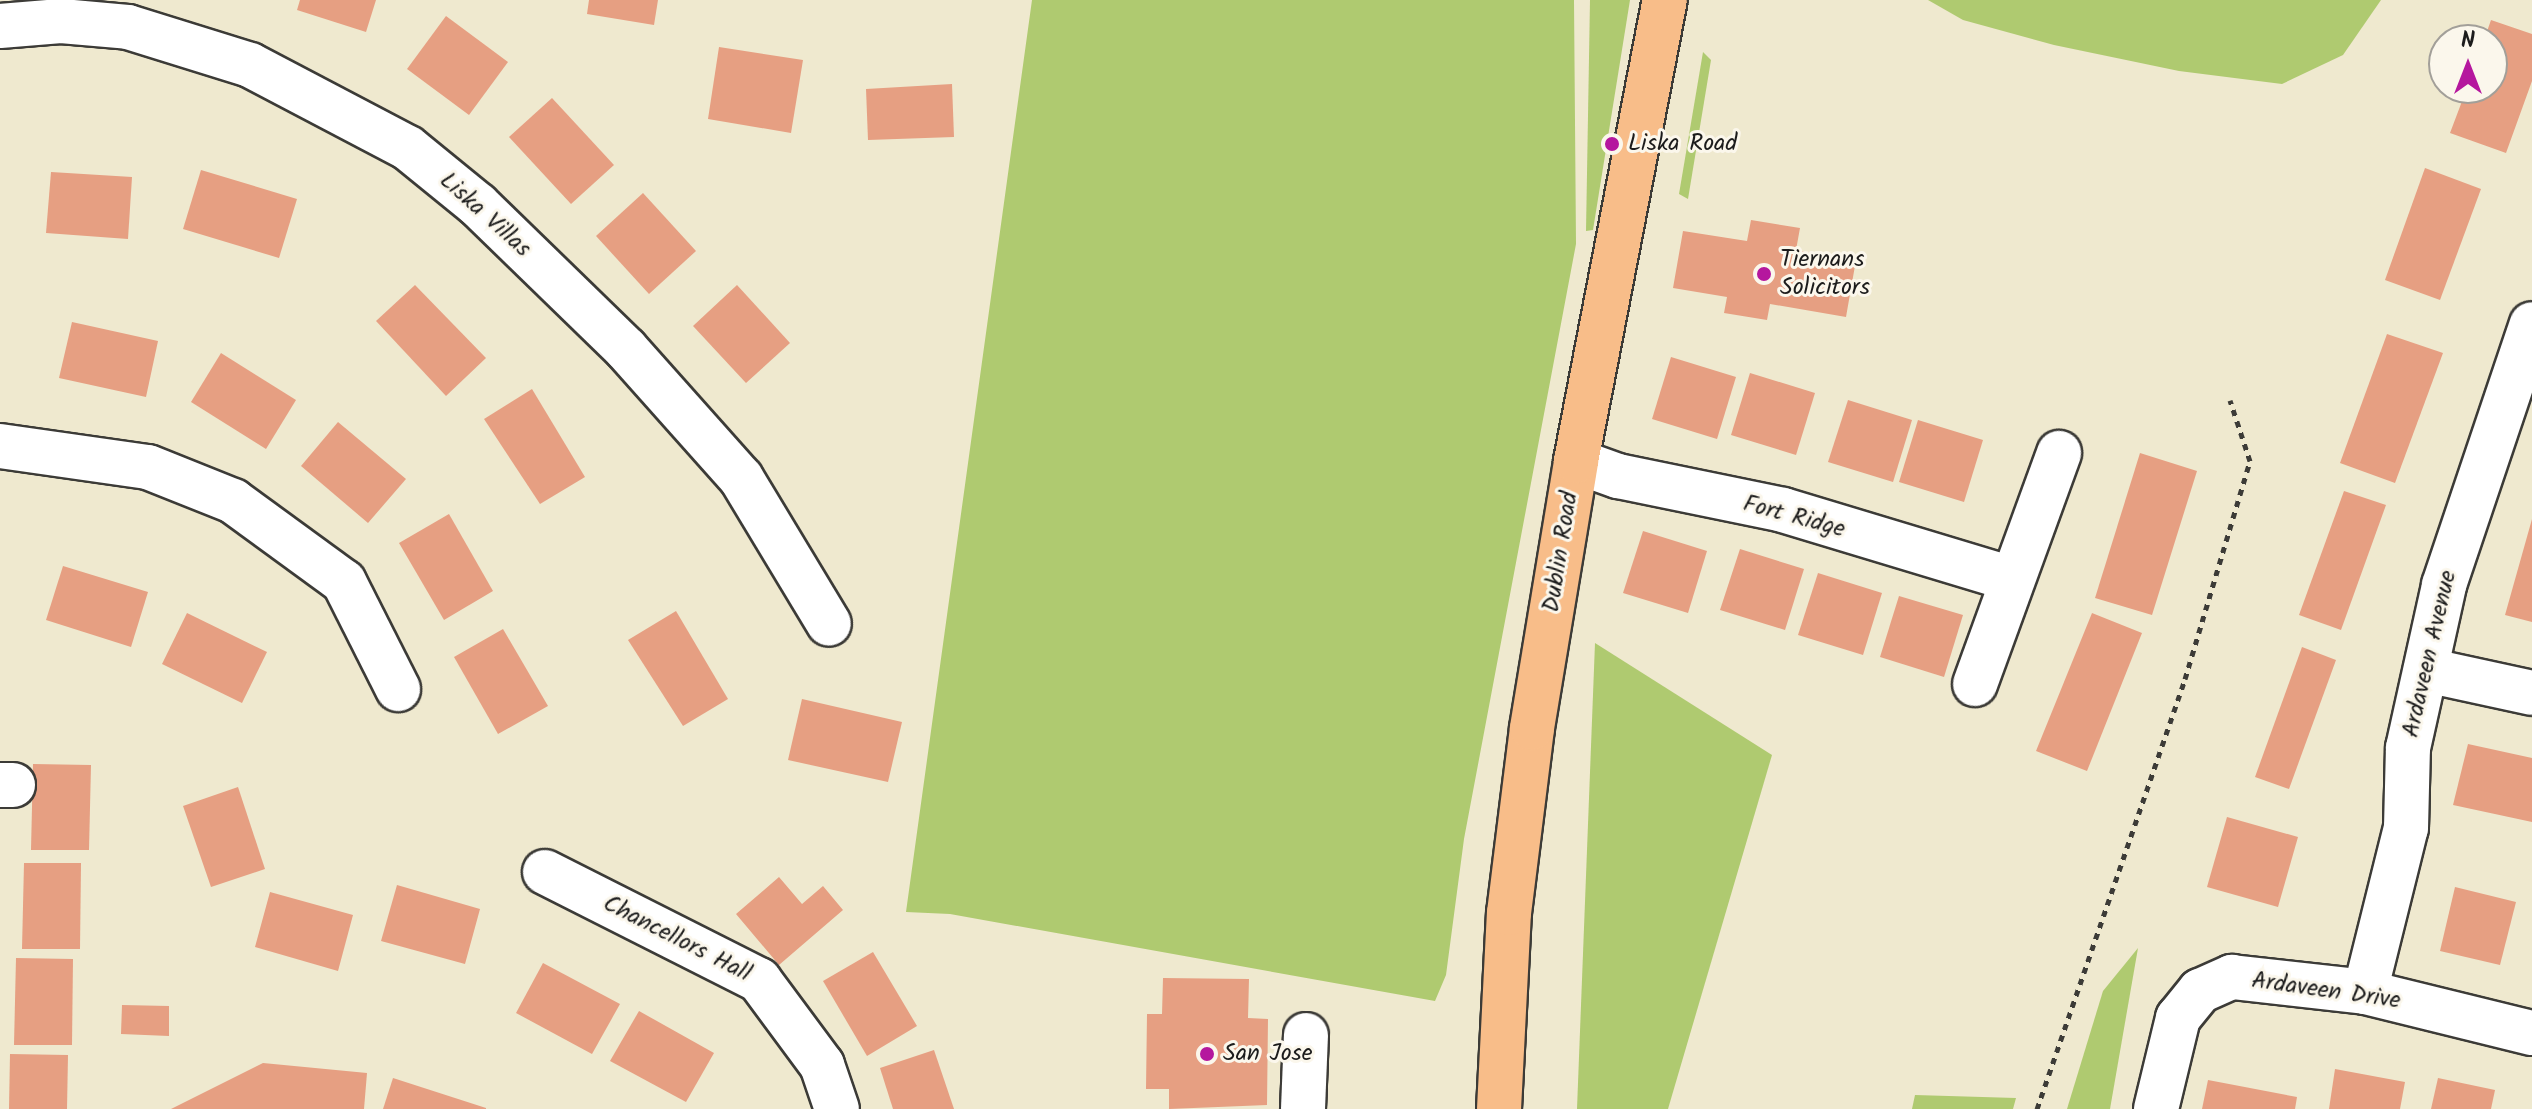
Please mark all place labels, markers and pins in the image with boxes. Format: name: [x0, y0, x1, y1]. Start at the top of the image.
place label: Liska Road: [1628, 130, 1737, 158]
marker: Liska Road: [1603, 135, 1621, 153]
place label: Tiernans Solicitors: [1780, 246, 1870, 302]
marker: Tiernans Solicitors: [1755, 265, 1773, 283]
place label: San Jose: [1223, 1040, 1313, 1068]
marker: San Jose: [1198, 1045, 1216, 1063]

